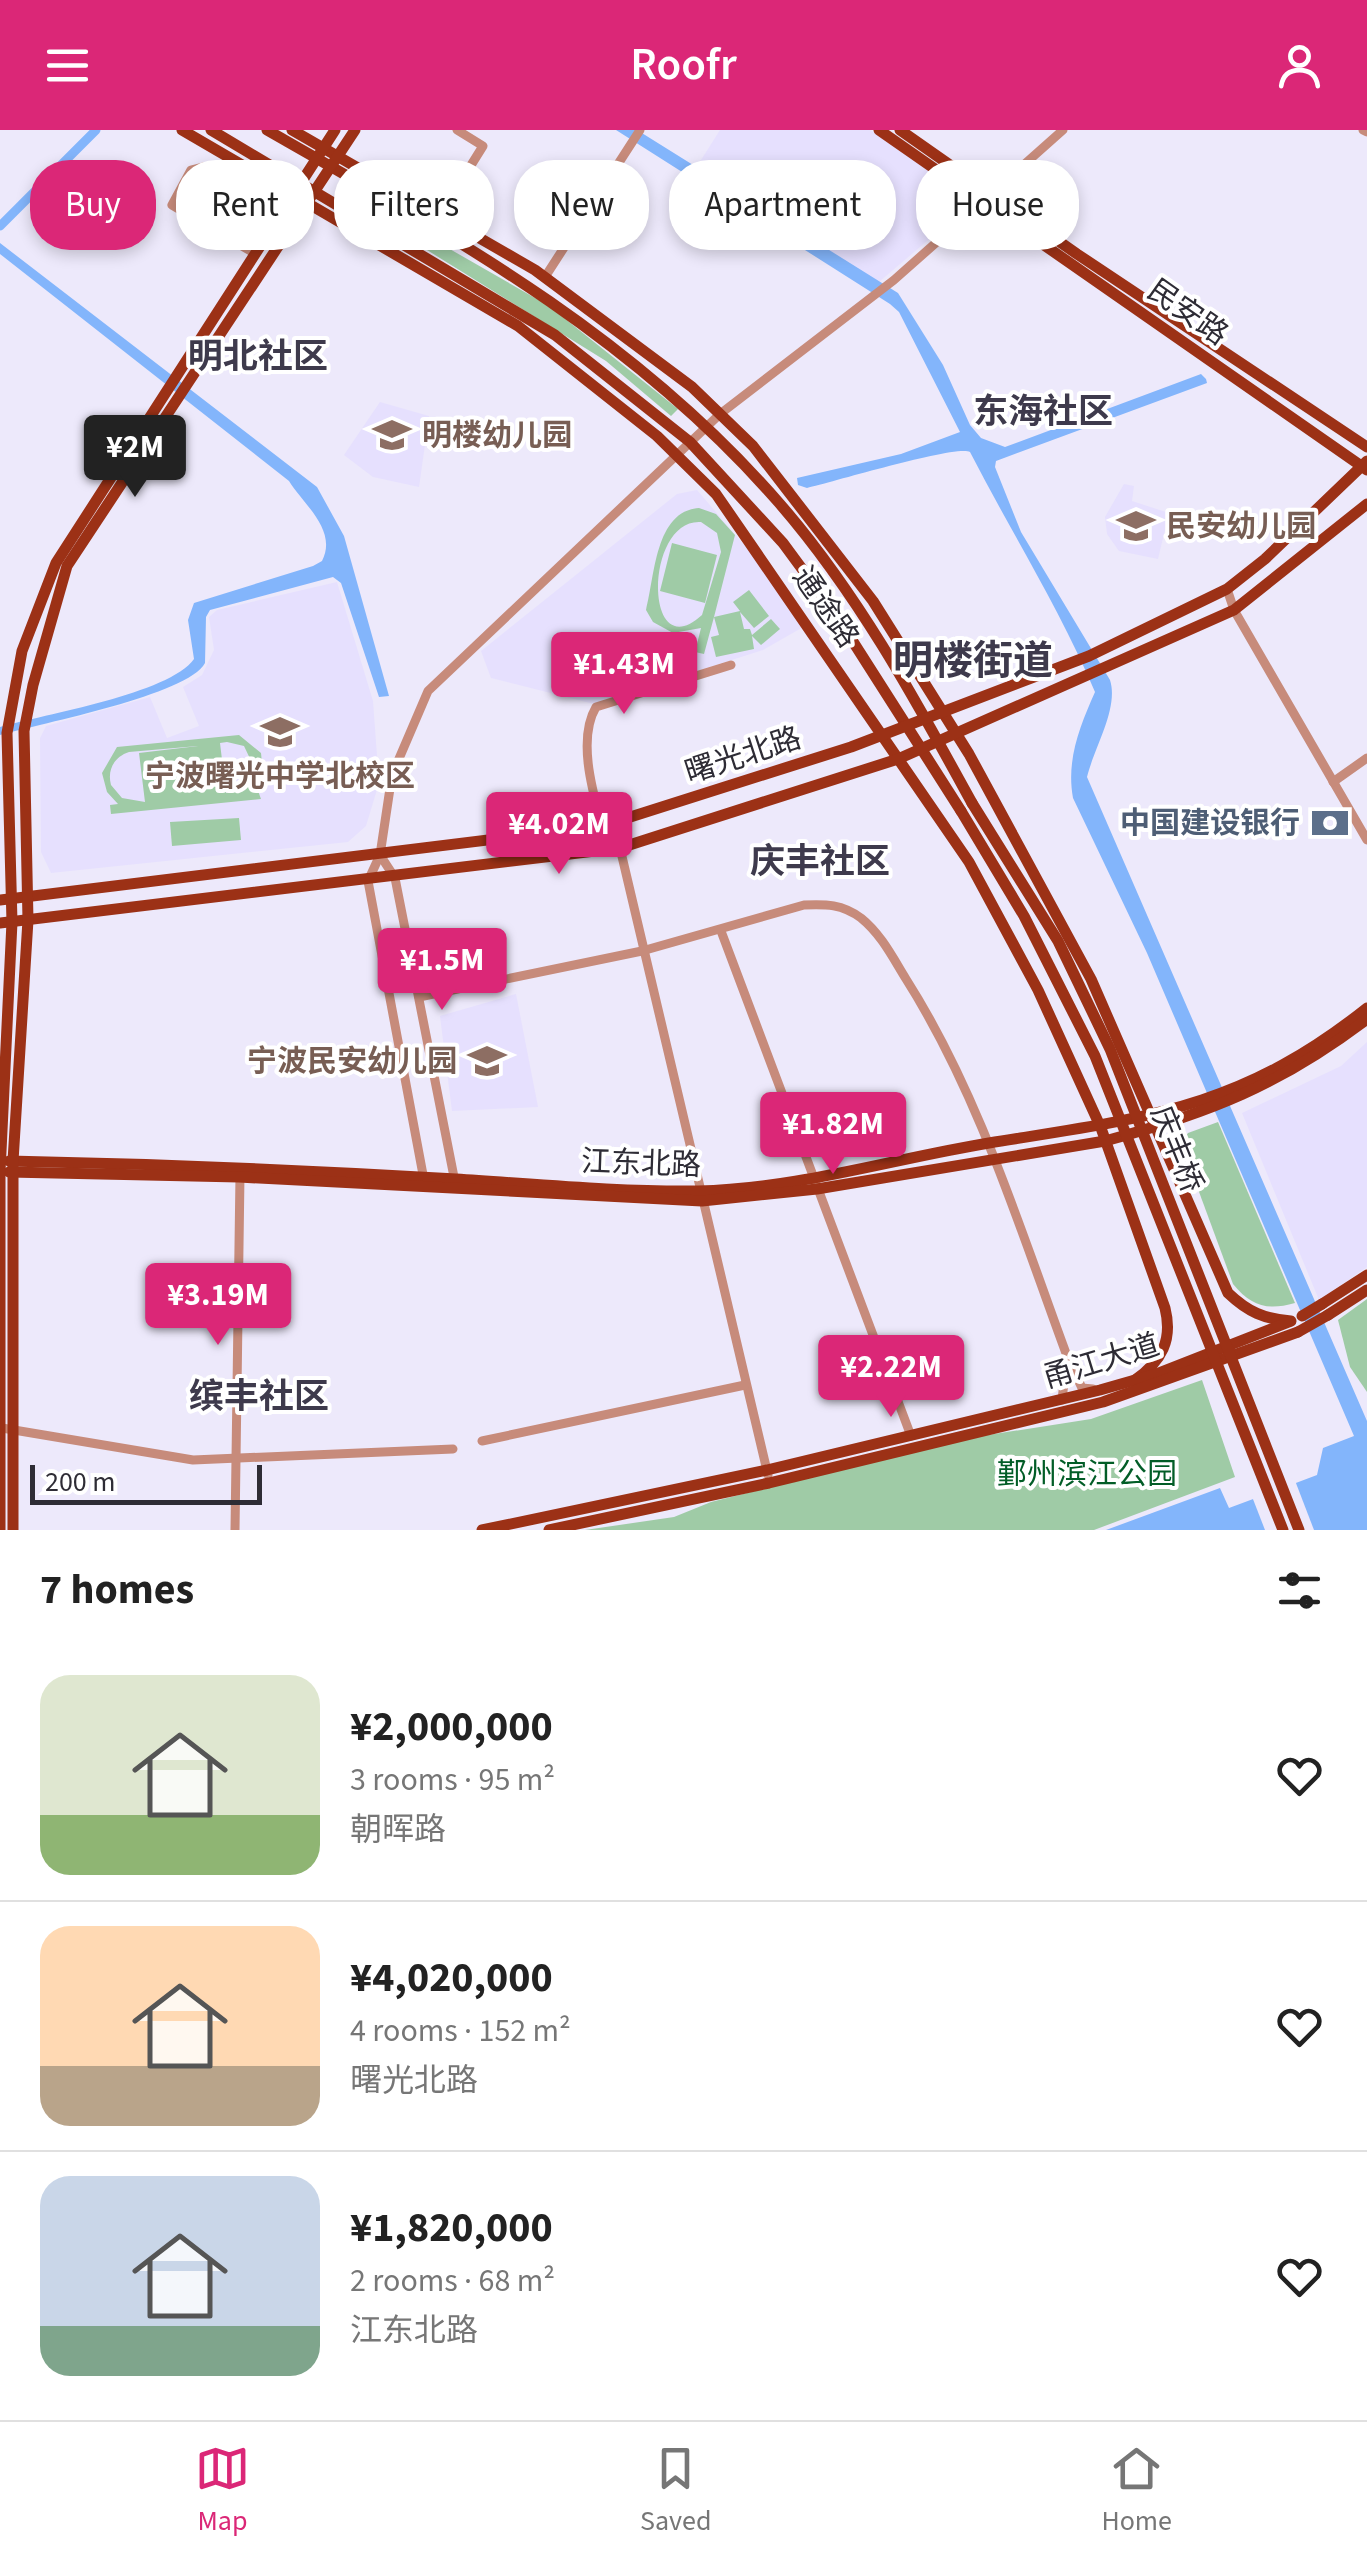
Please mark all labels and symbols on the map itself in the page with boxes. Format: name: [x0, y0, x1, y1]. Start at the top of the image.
street label: 民安路: [1139, 269, 1237, 356]
district label: 明北社区: [188, 332, 328, 382]
district label: 东海社区: [973, 387, 1113, 437]
school or university icon: 明楼幼儿园: [371, 414, 413, 456]
place label: 明楼幼儿园: [422, 414, 572, 457]
pin: ¥2M: [87, 415, 183, 500]
school or university icon: 民安幼儿园: [1115, 505, 1157, 547]
place label: 民安幼儿园: [1166, 505, 1316, 548]
street label: 通途路: [782, 558, 869, 656]
pin: ¥1.43M: [543, 632, 705, 717]
district label: 明楼街道: [893, 633, 1053, 690]
school or university icon: 宁波曙光中学北校区: [259, 711, 301, 753]
street label: 曙光北路: [679, 716, 807, 794]
place label: 宁波曙光中学北校区: [145, 755, 415, 798]
pin: ¥4.02M: [478, 792, 640, 877]
place label: 中国建设银行: [1120, 802, 1300, 845]
bank icon: 中国建设银行: [1309, 802, 1351, 844]
district label: 庆丰社区: [750, 837, 890, 887]
pin: ¥1.5M: [372, 928, 512, 1013]
place label: 宁波民安幼儿园: [247, 1040, 457, 1083]
school or university icon: 宁波民安幼儿园: [466, 1040, 508, 1082]
pin: ¥1.82M: [752, 1092, 914, 1177]
street label: 庆丰桥: [1140, 1099, 1213, 1199]
street label: 江东北路: [580, 1140, 702, 1187]
pin: ¥3.19M: [137, 1263, 299, 1348]
street label: 甬江大道: [1037, 1323, 1165, 1400]
pin: ¥2.22M: [810, 1335, 972, 1420]
district label: 缤丰社区: [189, 1372, 329, 1422]
park label: 鄞州滨江公园: [997, 1453, 1177, 1496]
scale bar: [30, 1460, 262, 1504]

